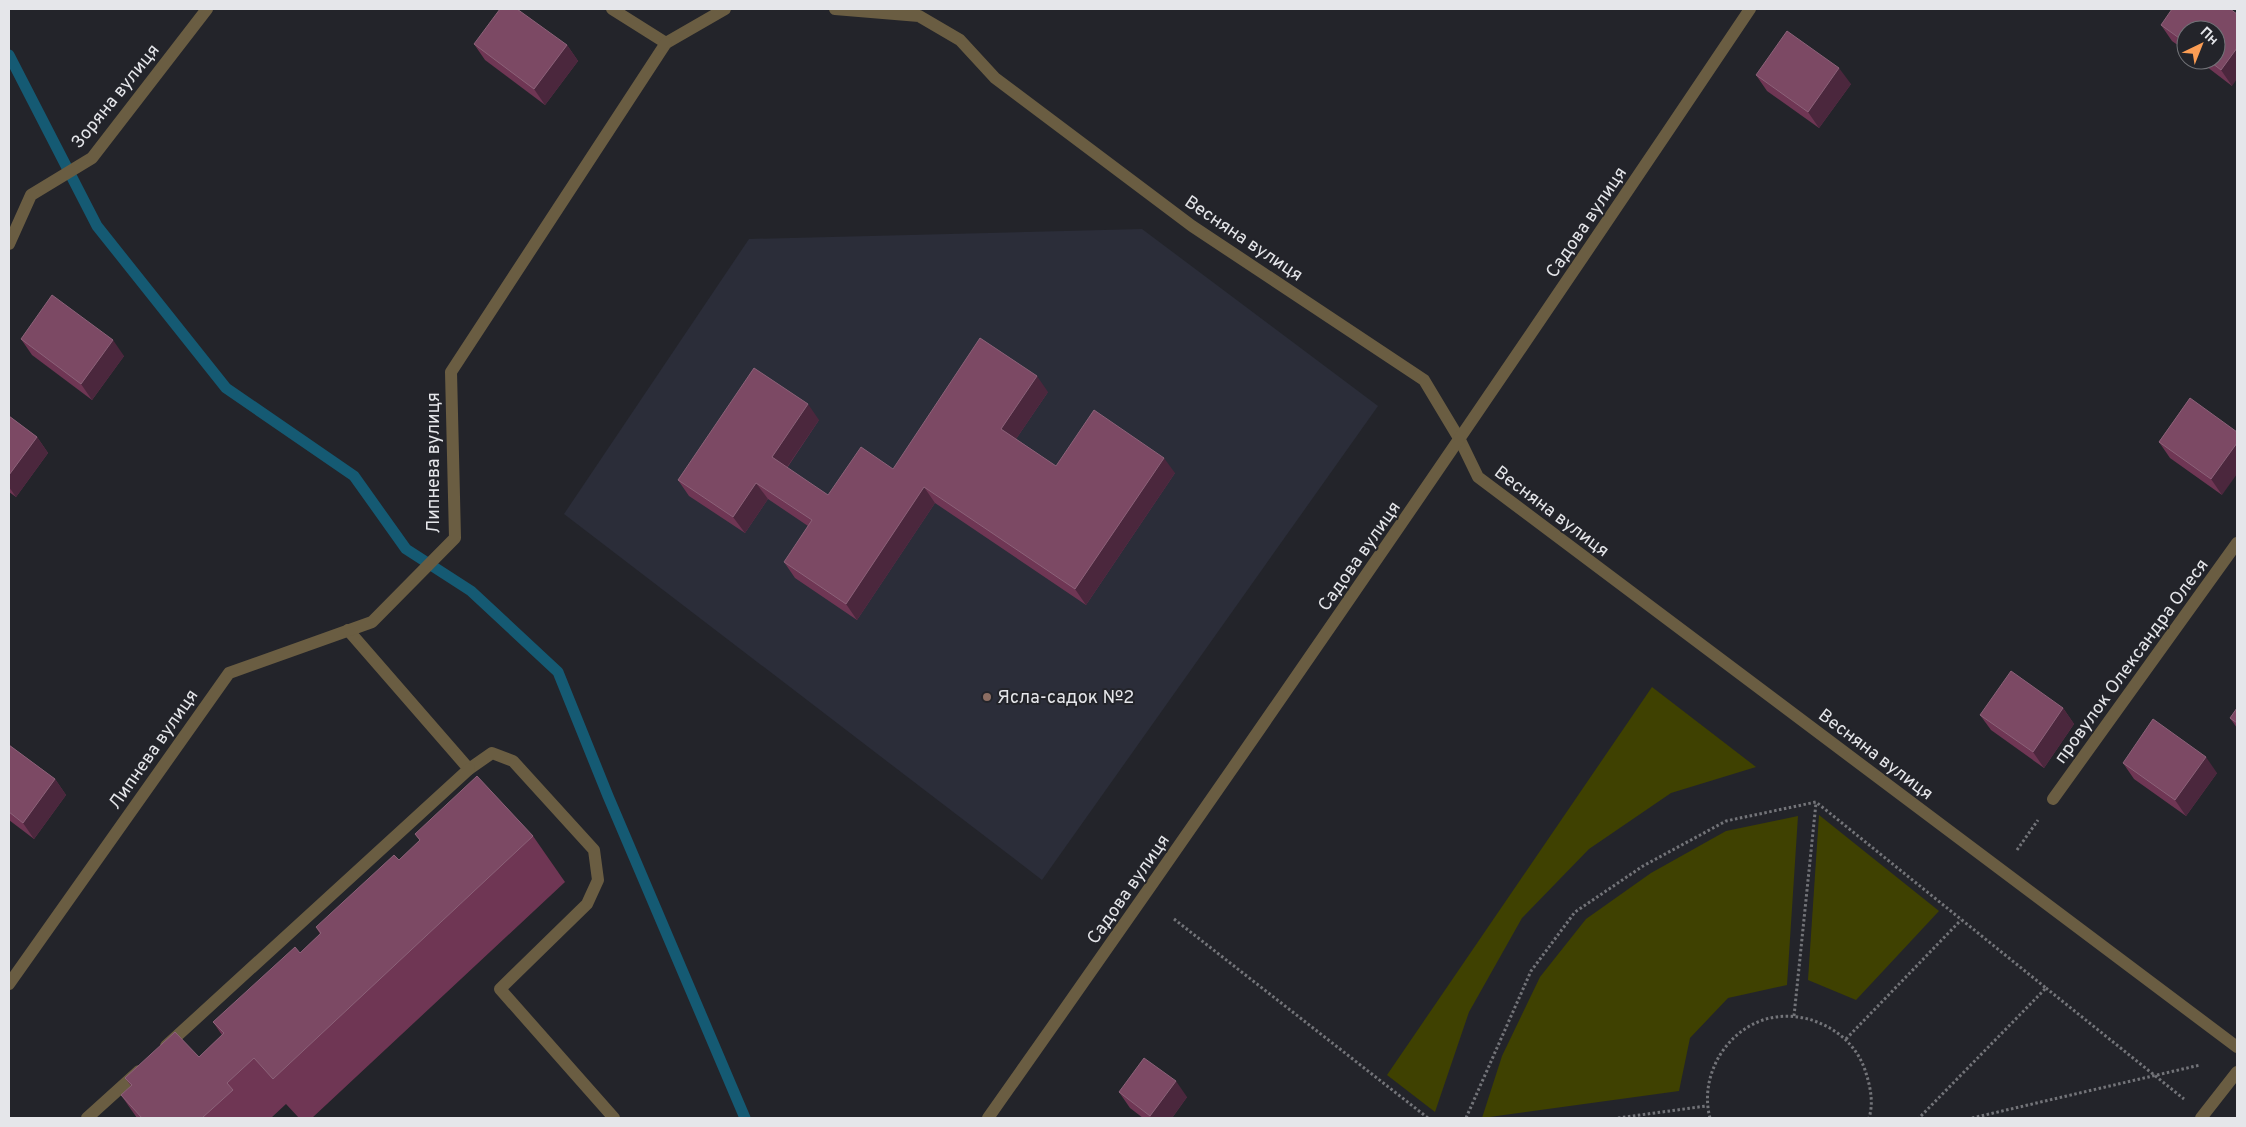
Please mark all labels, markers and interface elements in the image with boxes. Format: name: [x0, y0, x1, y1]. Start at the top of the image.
north arrow: [2176, 20, 2226, 70]
text: Пн: [2196, 24, 2222, 49]
street label: Зоряна вулиця: [67, 40, 165, 154]
street label: Садова вулиця: [1542, 163, 1633, 283]
street label: Весняна вулиця: [1180, 191, 1307, 287]
street label: Липнева вулиця: [423, 392, 446, 534]
street label: Весняна вулиця: [1489, 461, 1613, 563]
street label: Садова вулиця: [1314, 497, 1407, 616]
street label: провулок Олександра Олеся: [2050, 555, 2214, 769]
street label: Липнева вулиця: [104, 685, 204, 814]
place label: Ясла-садок №2: [997, 687, 1134, 710]
marker: Ясла-садок №2: [981, 691, 993, 703]
street label: Весняна вулиця: [1813, 704, 1937, 806]
street label: Садова вулиця: [1083, 830, 1176, 949]

